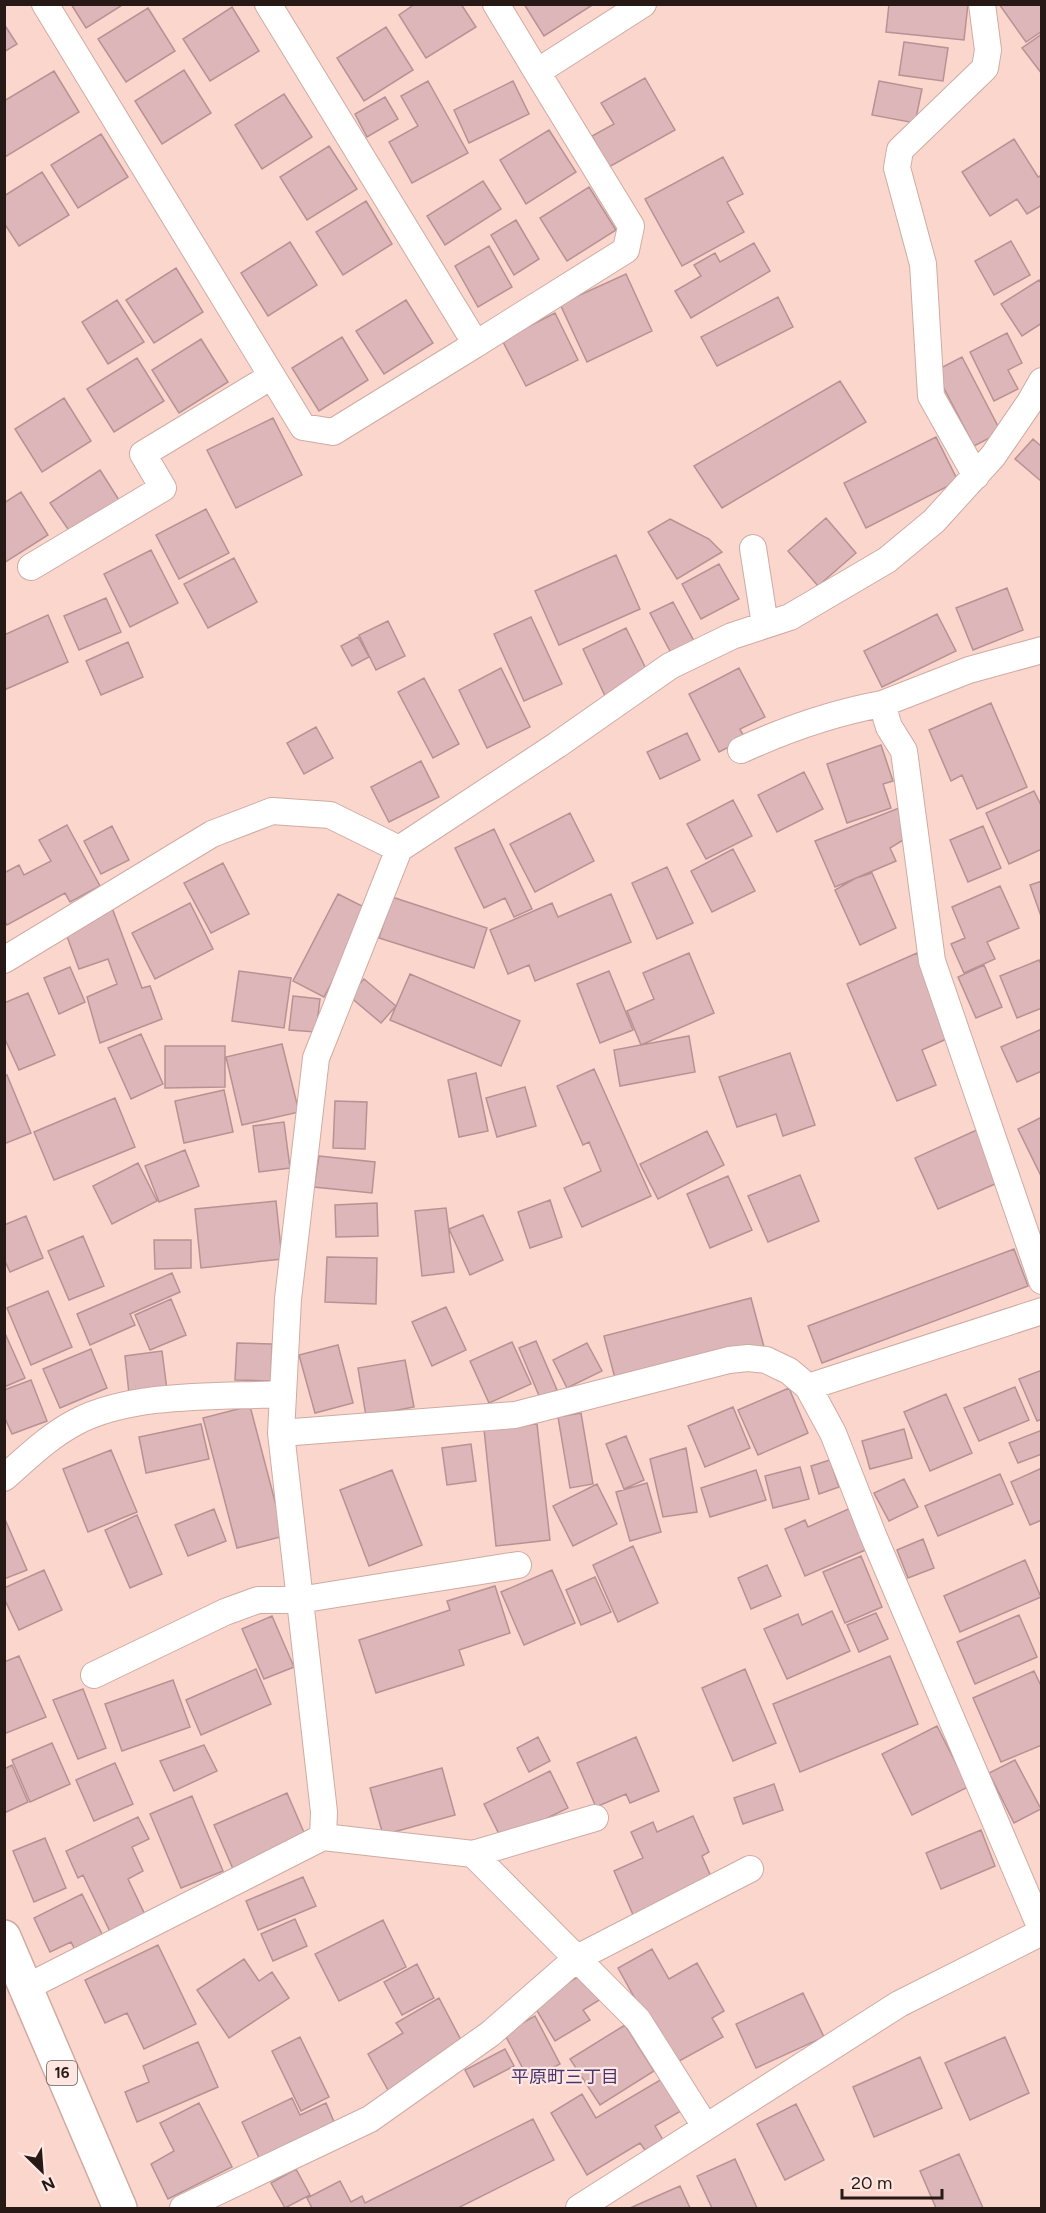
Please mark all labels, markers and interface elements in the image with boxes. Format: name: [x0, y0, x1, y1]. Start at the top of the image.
road number: 16: [47, 2061, 77, 2085]
district label: 平原町三丁目: [511, 2066, 619, 2088]
north arrow: [12, 2141, 72, 2201]
scale bar: [842, 2162, 942, 2200]
text: 20 m: [851, 2172, 892, 2194]
text: N: [39, 2173, 58, 2195]

